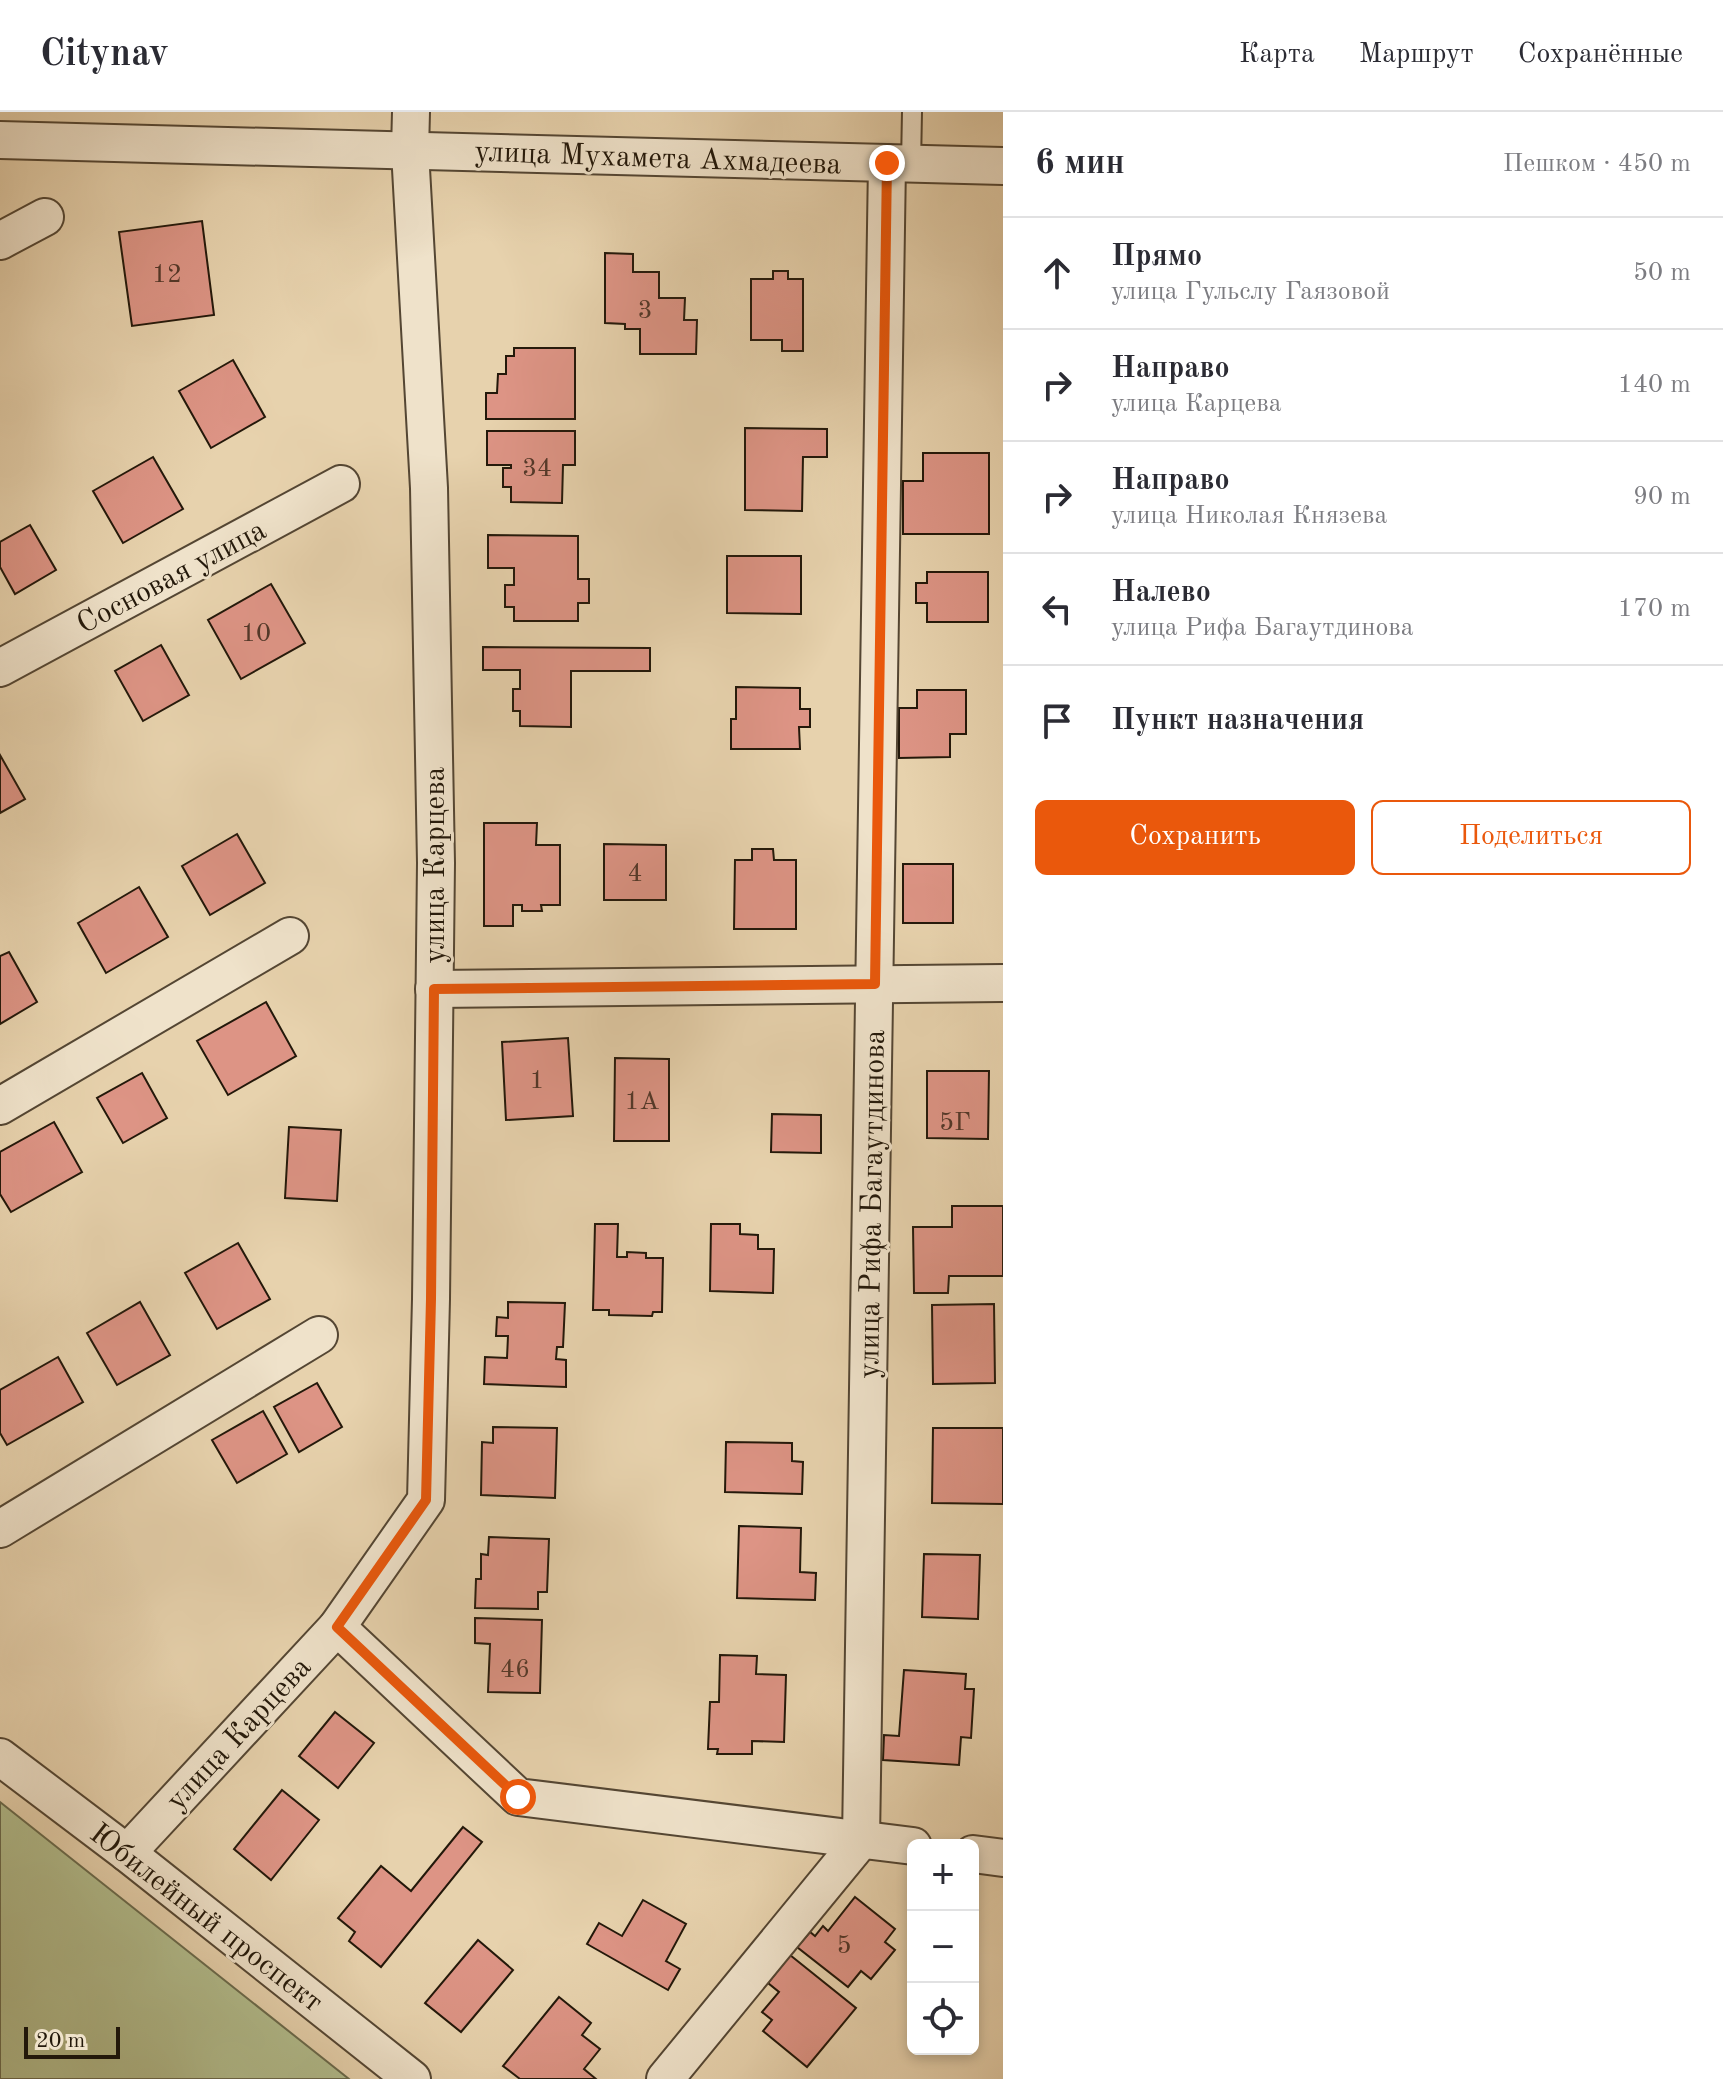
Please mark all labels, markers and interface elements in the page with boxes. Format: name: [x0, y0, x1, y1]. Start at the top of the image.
text: Citynav: [40, 36, 169, 74]
text: Карта: [1239, 41, 1315, 69]
text: Маршрут: [1359, 41, 1474, 69]
text: Сохранённые: [1518, 41, 1683, 69]
street label: улица Мухамета Ахмадеева: [474, 138, 842, 180]
route end: [869, 145, 905, 181]
text: 6 мин: [1035, 147, 1125, 181]
text: Пешком · 450 m: [1503, 151, 1691, 177]
text: Прямо: [1111, 242, 1202, 272]
icon: ahead: [1035, 251, 1079, 295]
text: 50 m: [1633, 260, 1691, 286]
house number: 12: [152, 262, 182, 288]
text: улица Гульслу Гаязовой: [1111, 279, 1390, 305]
house number: 3: [637, 298, 653, 324]
text: Направо: [1111, 354, 1230, 384]
icon: right: [1035, 363, 1079, 407]
text: 140 m: [1618, 372, 1691, 398]
text: улица Карцева: [1111, 391, 1282, 417]
house number: 34: [522, 456, 552, 482]
text: Направо: [1111, 466, 1230, 496]
icon: right: [1035, 475, 1079, 519]
text: 90 m: [1633, 484, 1691, 510]
text: улица Николая Князева: [1111, 503, 1387, 529]
street label: Сосновая улица: [72, 515, 272, 640]
text: Налево: [1111, 578, 1211, 608]
icon: left: [1035, 587, 1079, 631]
text: 170 m: [1618, 596, 1691, 622]
text: улица Рифа Багаутдинова: [1111, 615, 1414, 641]
house number: 10: [241, 621, 271, 647]
icon: arrive: [1035, 699, 1079, 743]
text: Пункт назначения: [1111, 706, 1364, 736]
street label: улица Карцева: [421, 766, 451, 963]
button: Сохранить: [1035, 800, 1355, 875]
button: Поделиться: [1371, 800, 1691, 875]
house number: 4: [627, 861, 643, 887]
street label: улица Рифа Багаутдинова: [855, 1029, 891, 1379]
house number: 1: [529, 1068, 545, 1094]
house number: 1А: [625, 1089, 660, 1115]
house number: 5Г: [939, 1110, 971, 1136]
street label: улица Карцева: [161, 1652, 318, 1817]
house number: 46: [500, 1657, 530, 1683]
route start: [500, 1779, 536, 1815]
street label: Юбилейный проспект: [84, 1819, 328, 2019]
map controls: [907, 1839, 979, 2055]
button: +: [907, 1839, 979, 1911]
button: −: [907, 1911, 979, 1983]
house number: 5: [836, 1933, 852, 1959]
button: locate: [907, 1983, 979, 2055]
scale bar: [24, 2023, 120, 2059]
text: 20 m: [36, 2030, 85, 2052]

